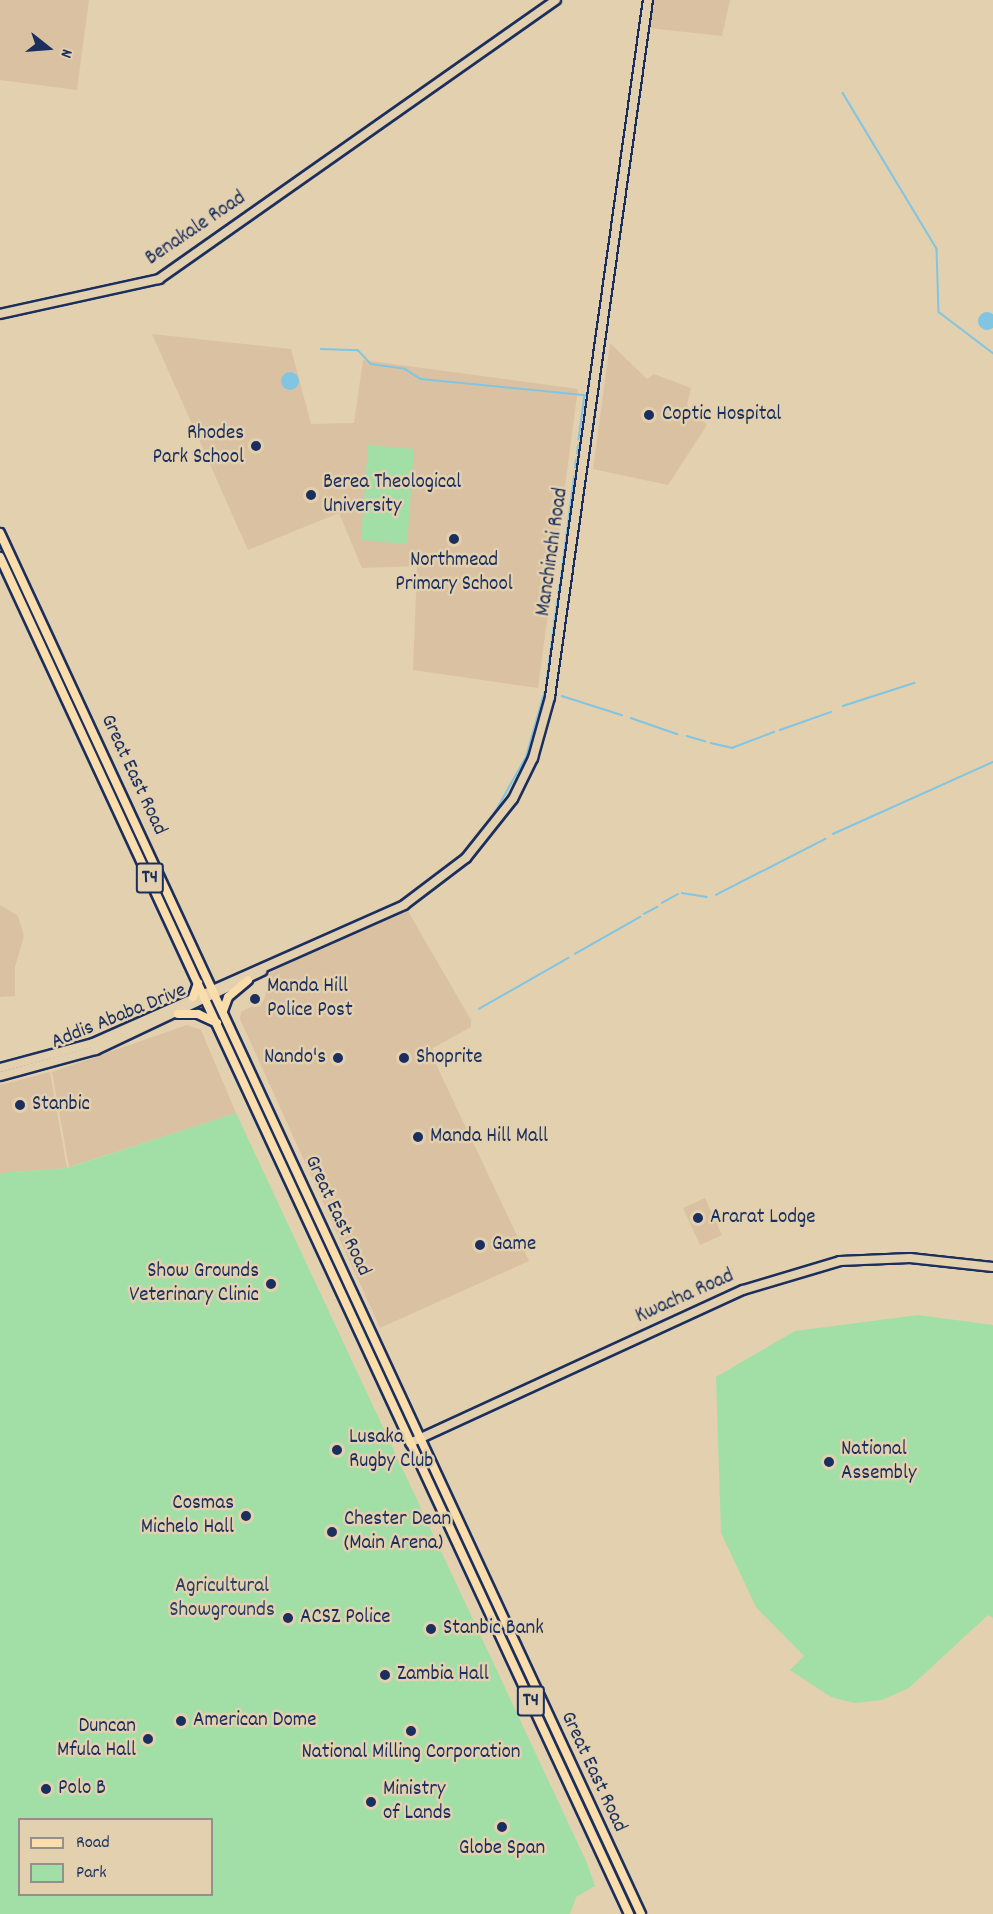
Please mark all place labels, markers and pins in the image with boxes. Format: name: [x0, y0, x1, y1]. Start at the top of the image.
place label: Coptic Hospital: [662, 402, 781, 428]
marker: Coptic Hospital: [640, 406, 658, 424]
place label: Rhodes Park School: [152, 421, 244, 471]
marker: Rhodes Park School: [249, 439, 263, 453]
place label: Berea Theological University: [323, 470, 461, 520]
marker: Berea Theological University: [304, 488, 318, 502]
marker: Northmead Primary School: [447, 532, 461, 546]
place label: Northmead Primary School: [395, 548, 513, 598]
place label: Manda Hill Police Post: [267, 974, 353, 1024]
marker: Manda Hill Police Post: [248, 992, 262, 1006]
place label: Nando's: [264, 1045, 326, 1071]
place label: Shoprite: [416, 1045, 483, 1071]
marker: Nando's: [331, 1051, 345, 1065]
marker: Shoprite: [397, 1051, 411, 1065]
place label: Stanbic: [32, 1092, 90, 1118]
marker: Stanbic: [13, 1098, 27, 1112]
place label: Manda Hill Mall: [430, 1124, 548, 1150]
marker: Manda Hill Mall: [411, 1130, 425, 1144]
place label: Ararat Lodge: [710, 1205, 816, 1231]
marker: Ararat Lodge: [691, 1211, 705, 1225]
place label: Game: [492, 1232, 536, 1258]
marker: Game: [473, 1238, 487, 1252]
place label: Show Grounds Veterinary Clinic: [129, 1259, 259, 1309]
marker: Show Grounds Veterinary Clinic: [264, 1277, 278, 1291]
place label: Lusaka Rugby Club: [349, 1425, 433, 1475]
place label: National Assembly: [841, 1437, 916, 1487]
marker: Lusaka Rugby Club: [330, 1443, 344, 1457]
marker: National Assembly: [822, 1455, 836, 1469]
place label: Cosmas Michelo Hall: [141, 1491, 234, 1541]
place label: Chester Dean (Main Arena): [344, 1507, 451, 1557]
marker: Cosmas Michelo Hall: [239, 1509, 253, 1523]
marker: Chester Dean (Main Arena): [325, 1525, 339, 1539]
place label: ACSZ Police: [300, 1605, 391, 1631]
marker: ACSZ Police: [281, 1611, 295, 1625]
place label: Stanbic Bank: [443, 1616, 544, 1642]
marker: Stanbic Bank: [424, 1622, 438, 1636]
place label: Zambia Hall: [397, 1662, 489, 1688]
marker: Zambia Hall: [378, 1668, 392, 1682]
place label: American Dome: [193, 1708, 316, 1734]
place label: Duncan Mfula Hall: [57, 1714, 136, 1764]
marker: American Dome: [174, 1714, 188, 1728]
marker: National Milling Corporation: [404, 1724, 418, 1738]
marker: Duncan Mfula Hall: [141, 1732, 155, 1746]
place label: National Milling Corporation: [301, 1740, 521, 1766]
place label: Polo B: [58, 1776, 106, 1802]
place label: Ministry of Lands: [383, 1777, 451, 1827]
marker: Polo B: [39, 1782, 53, 1796]
marker: Ministry of Lands: [364, 1795, 378, 1809]
marker: Globe Span: [495, 1820, 509, 1834]
place label: Globe Span: [459, 1836, 545, 1862]

